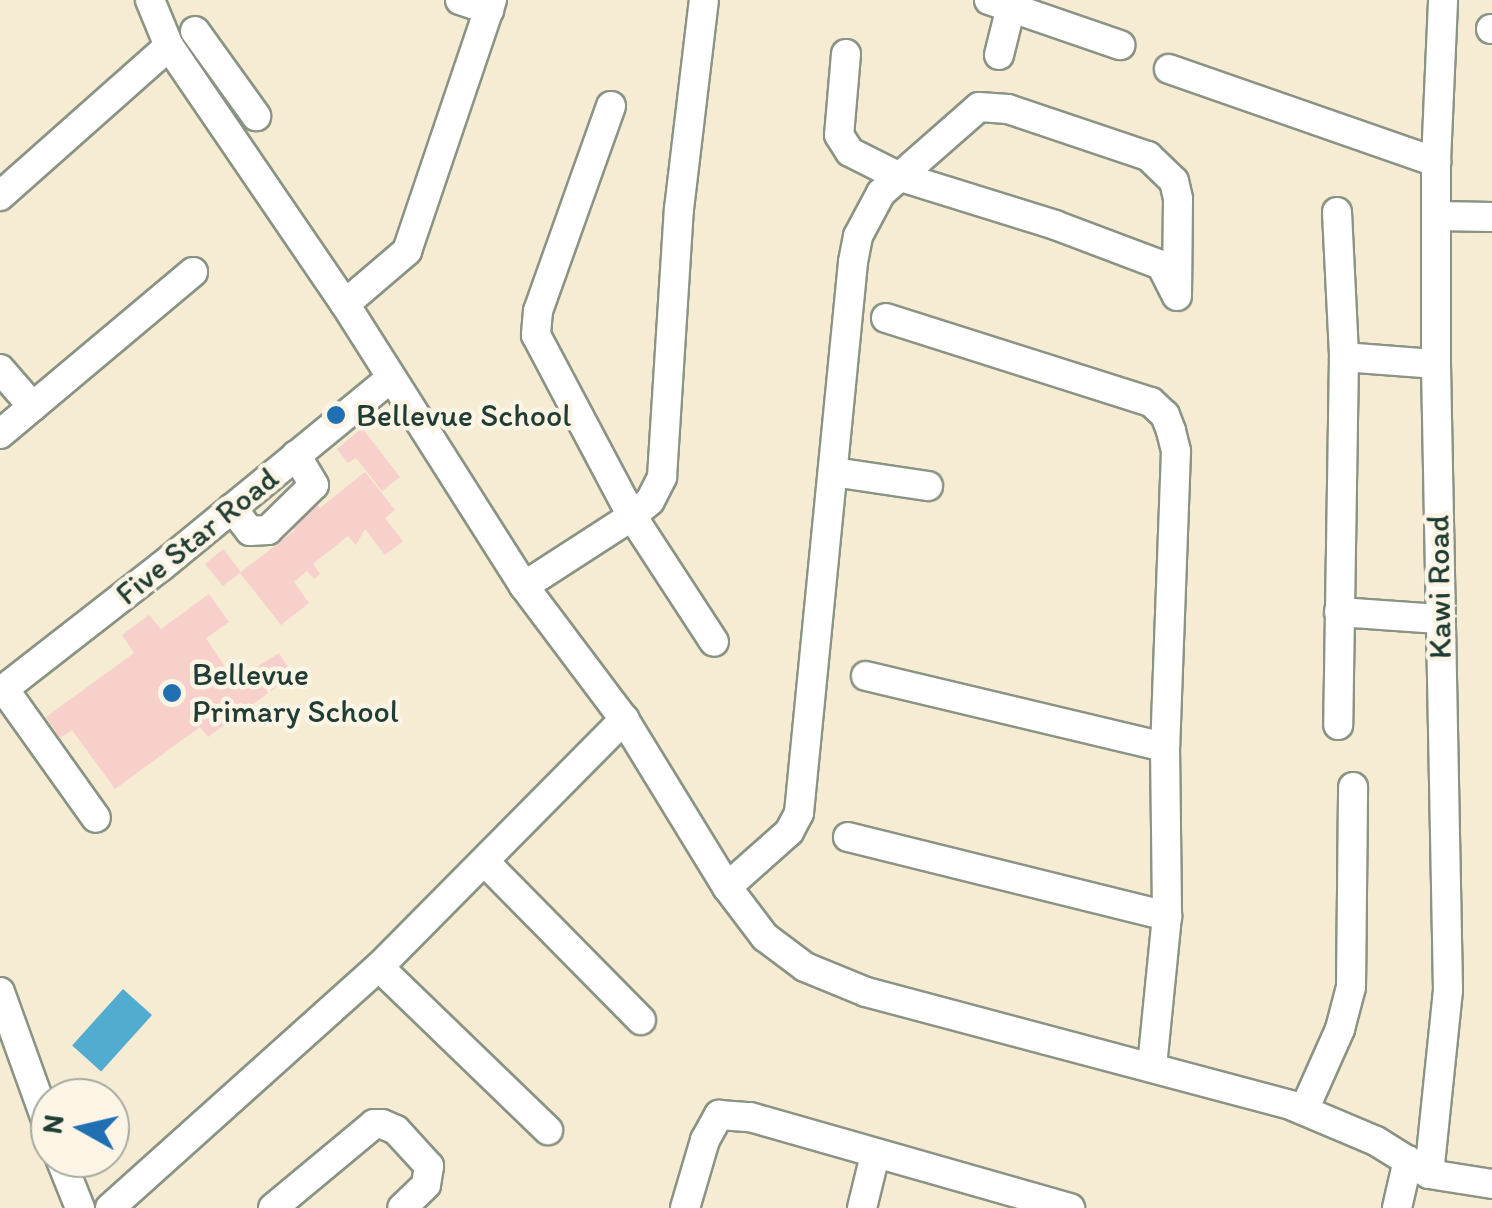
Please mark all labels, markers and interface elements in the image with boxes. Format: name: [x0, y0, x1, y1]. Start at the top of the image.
place label: Bellevue School: [356, 396, 571, 434]
marker: Bellevue School: [325, 404, 347, 426]
street label: Five Star Road: [108, 459, 286, 613]
street label: Kawi Road: [1419, 515, 1459, 659]
place label: Bellevue Primary School: [192, 656, 399, 731]
marker: Bellevue Primary School: [161, 682, 183, 704]
north arrow: [30, 1078, 130, 1178]
text: N: [34, 1112, 70, 1136]

